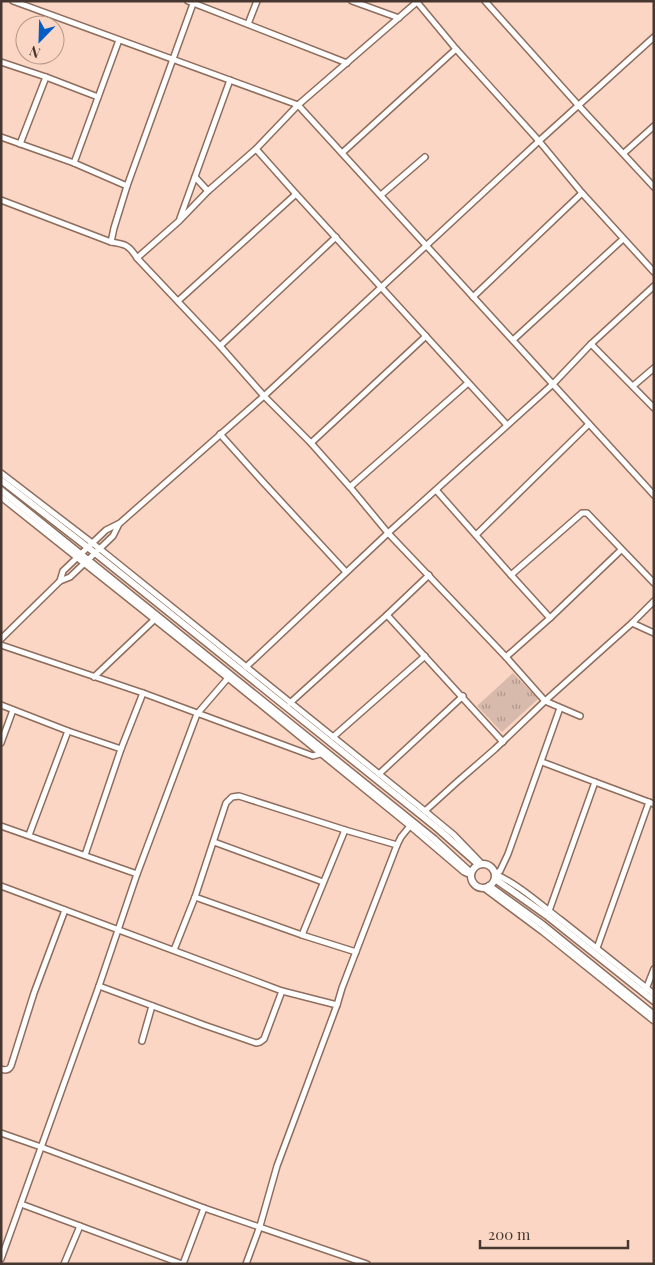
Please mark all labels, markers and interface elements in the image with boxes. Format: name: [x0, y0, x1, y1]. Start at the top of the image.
north arrow: [15, 15, 65, 65]
text: N: [26, 42, 43, 63]
scale bar: [480, 1218, 628, 1250]
text: 200 m: [488, 1224, 531, 1244]

